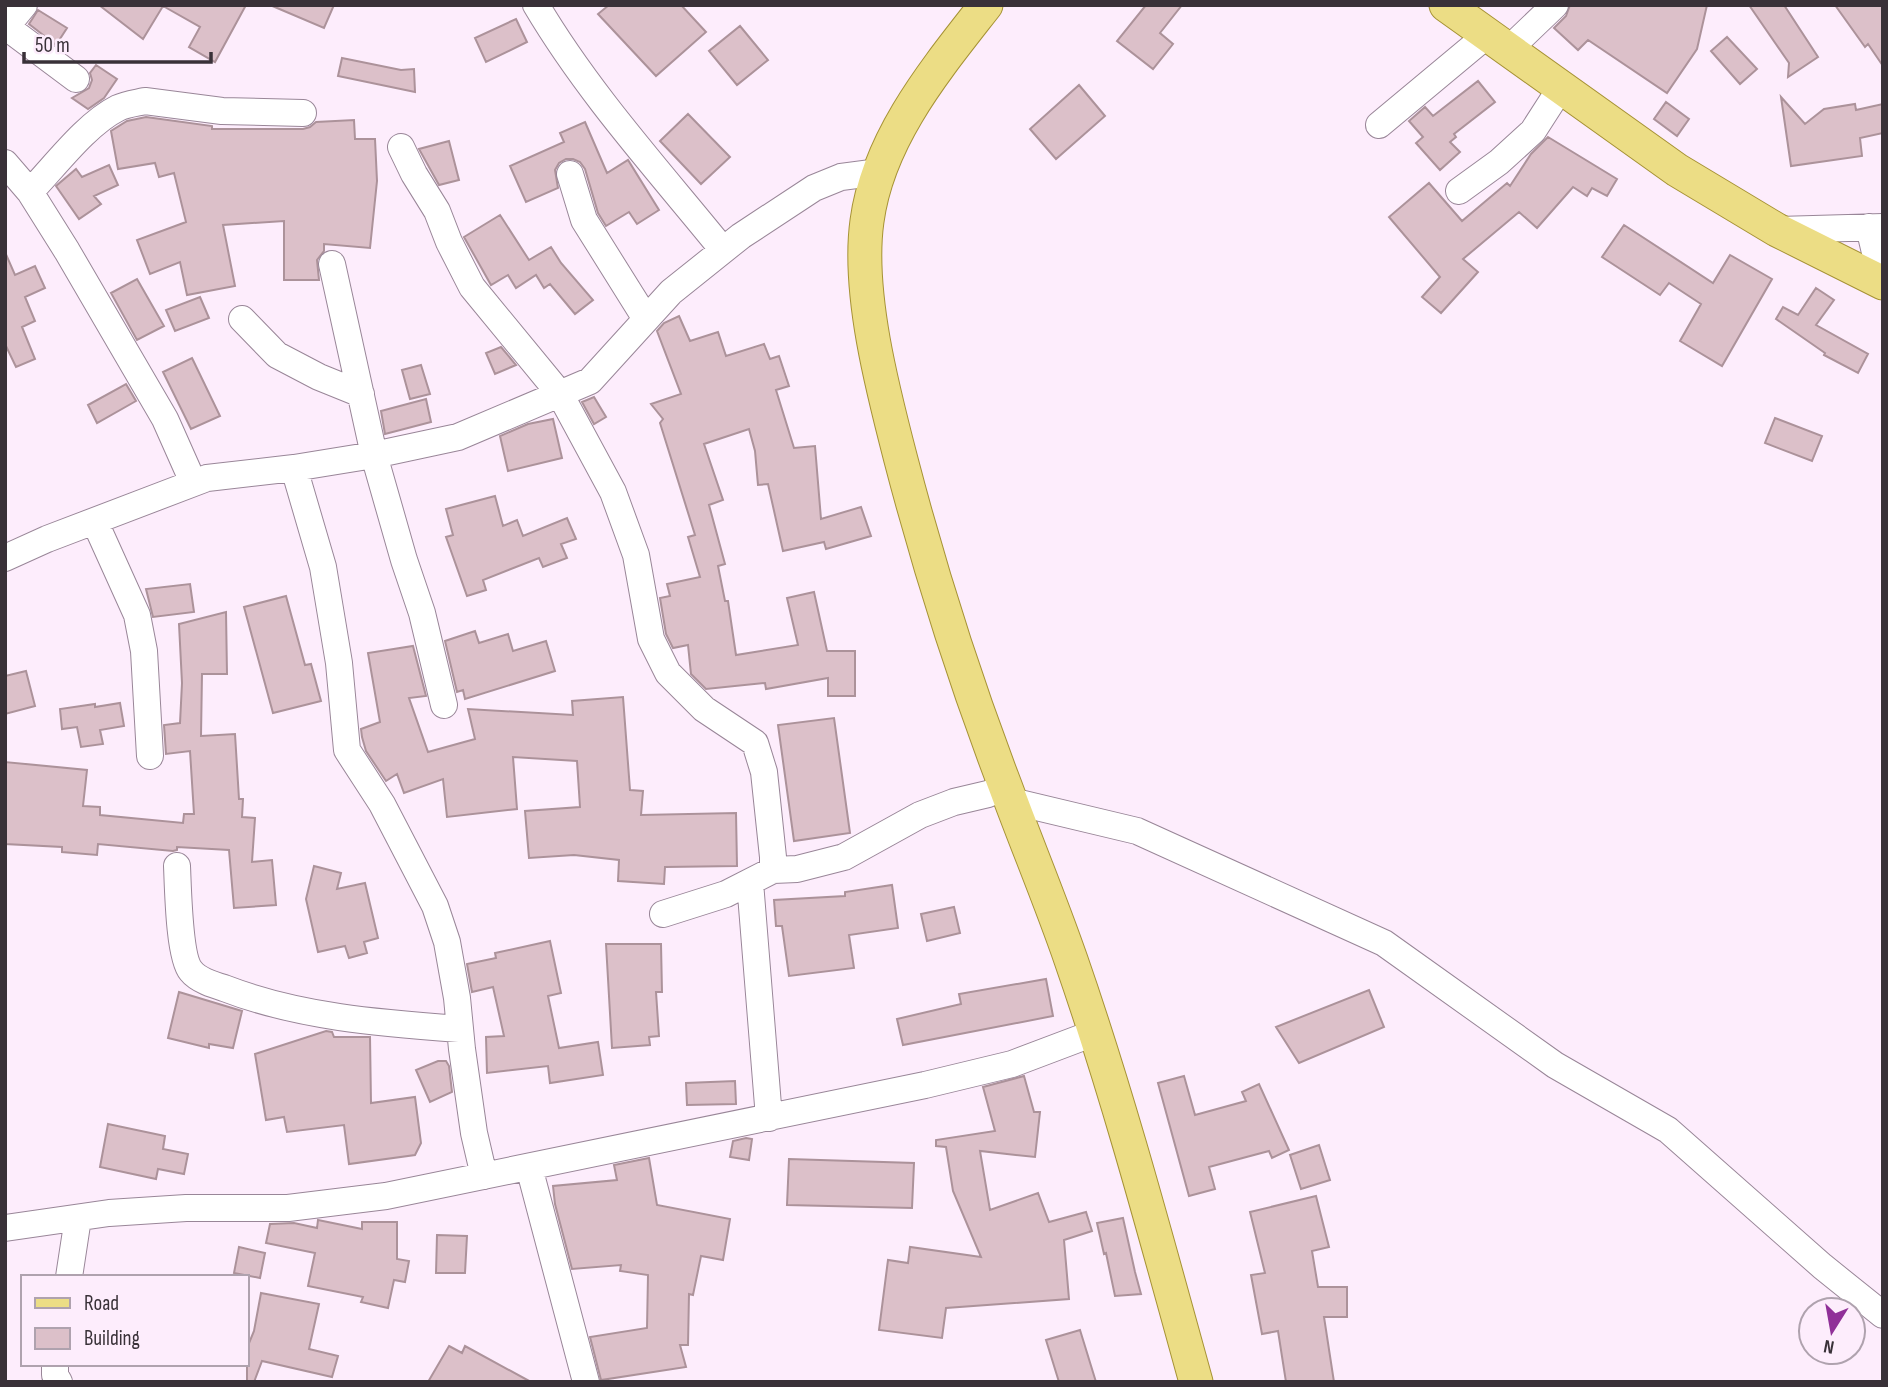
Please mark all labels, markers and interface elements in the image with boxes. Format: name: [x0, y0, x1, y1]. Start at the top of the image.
scale bar: [24, 21, 212, 65]
text: 50 m: [35, 33, 70, 58]
legend: [21, 1275, 248, 1366]
text: Road: [84, 1291, 119, 1316]
north arrow: [1797, 1296, 1867, 1366]
text: Building: [84, 1326, 140, 1351]
text: N: [1822, 1334, 1836, 1358]

